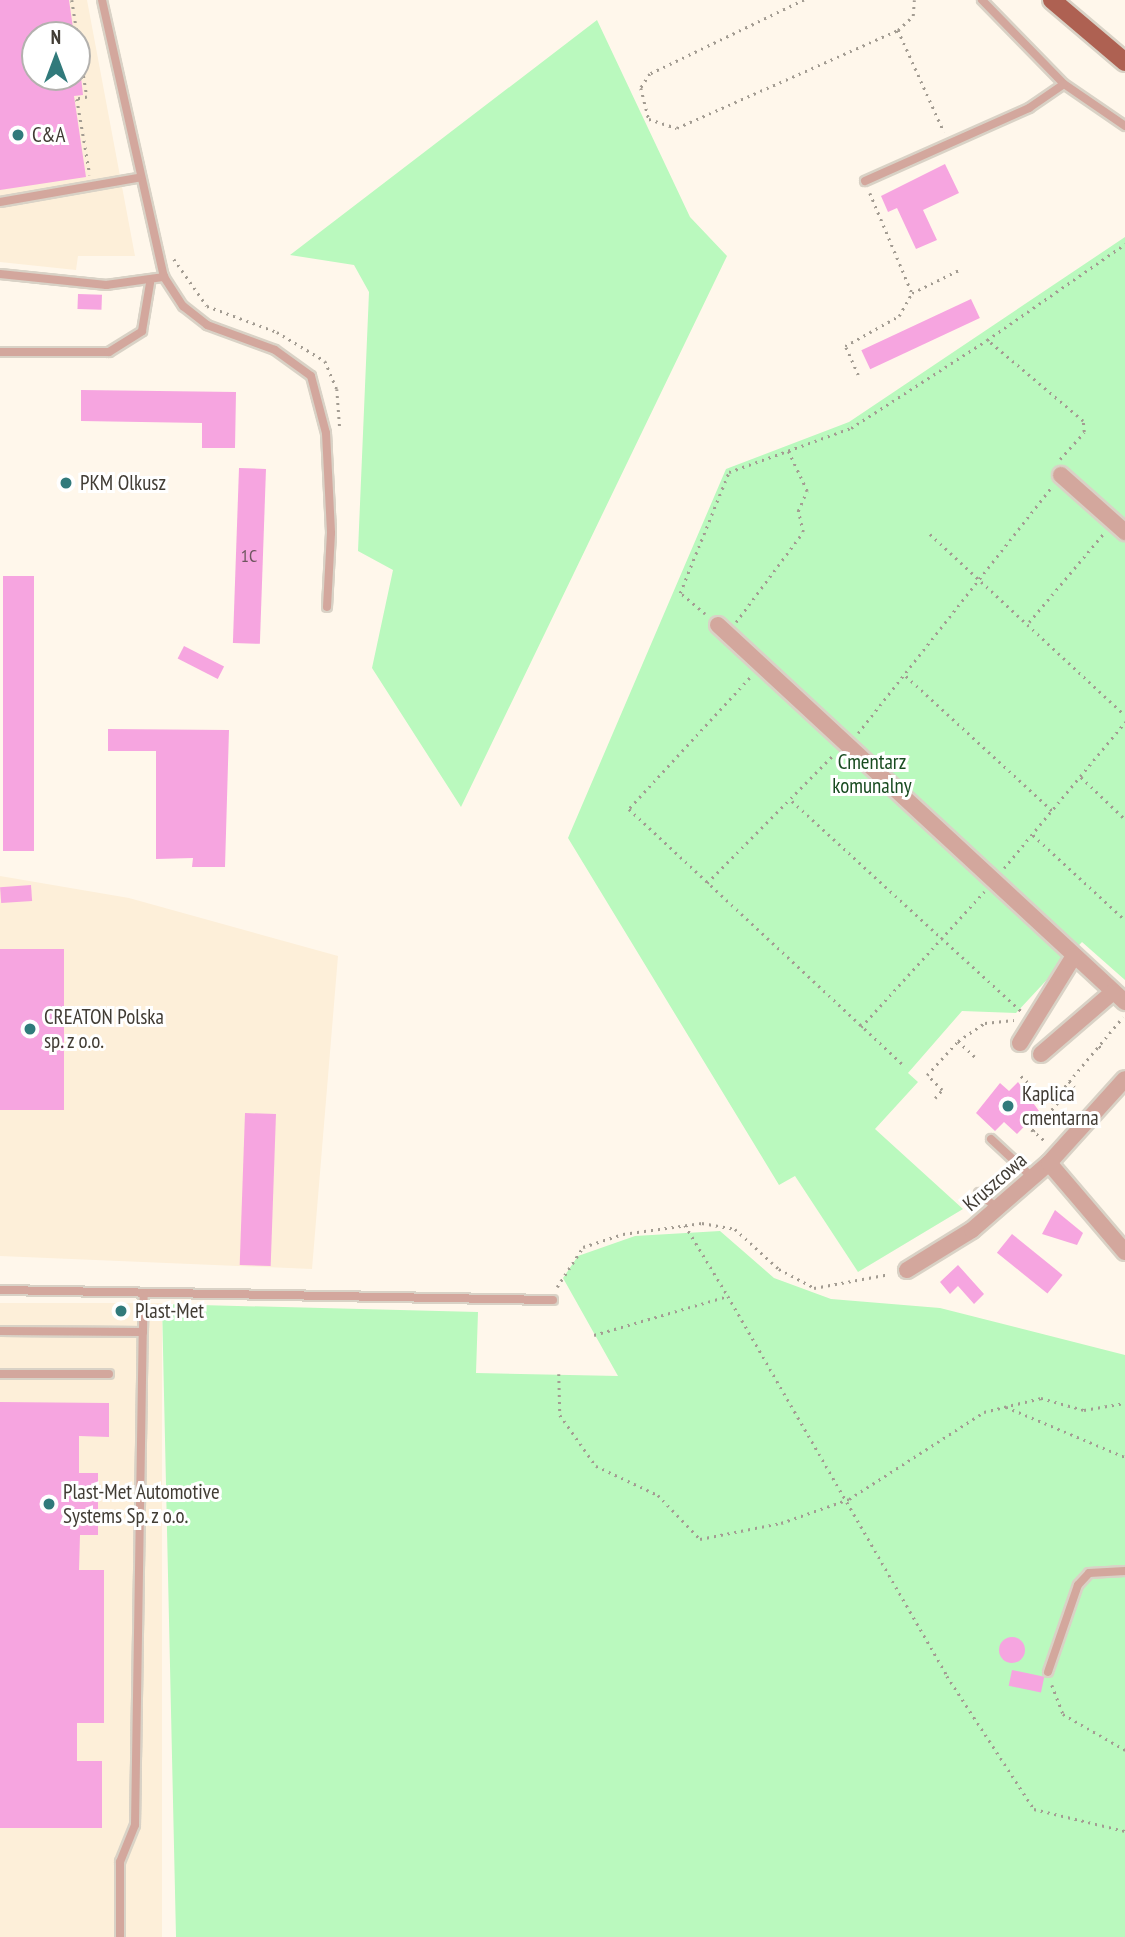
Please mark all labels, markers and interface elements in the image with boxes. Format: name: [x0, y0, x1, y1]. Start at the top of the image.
north arrow: [21, 21, 91, 91]
text: N: [51, 25, 61, 49]
place label: C&A: [32, 122, 65, 148]
marker: C&A: [10, 127, 26, 143]
place label: PKM Olkusz: [80, 470, 166, 496]
marker: PKM Olkusz: [58, 475, 74, 491]
house number: 1C: [241, 545, 257, 567]
park label: Cmentarz komunalny: [832, 749, 912, 799]
place label: CREATON Polska sp. z o.o.: [44, 1004, 164, 1054]
marker: CREATON Polska sp. z o.o.: [22, 1021, 38, 1037]
place label: Kaplica cmentarna: [1022, 1081, 1099, 1131]
marker: Kaplica cmentarna: [1000, 1098, 1016, 1114]
street label: Kruszcowa: [958, 1148, 1032, 1216]
place label: Plast-Met: [135, 1298, 204, 1324]
marker: Plast-Met: [113, 1303, 129, 1319]
place label: Plast-Met Automotive Systems Sp. z o.o.: [63, 1479, 220, 1529]
marker: Plast-Met Automotive Systems Sp. z o.o.: [41, 1496, 57, 1512]

